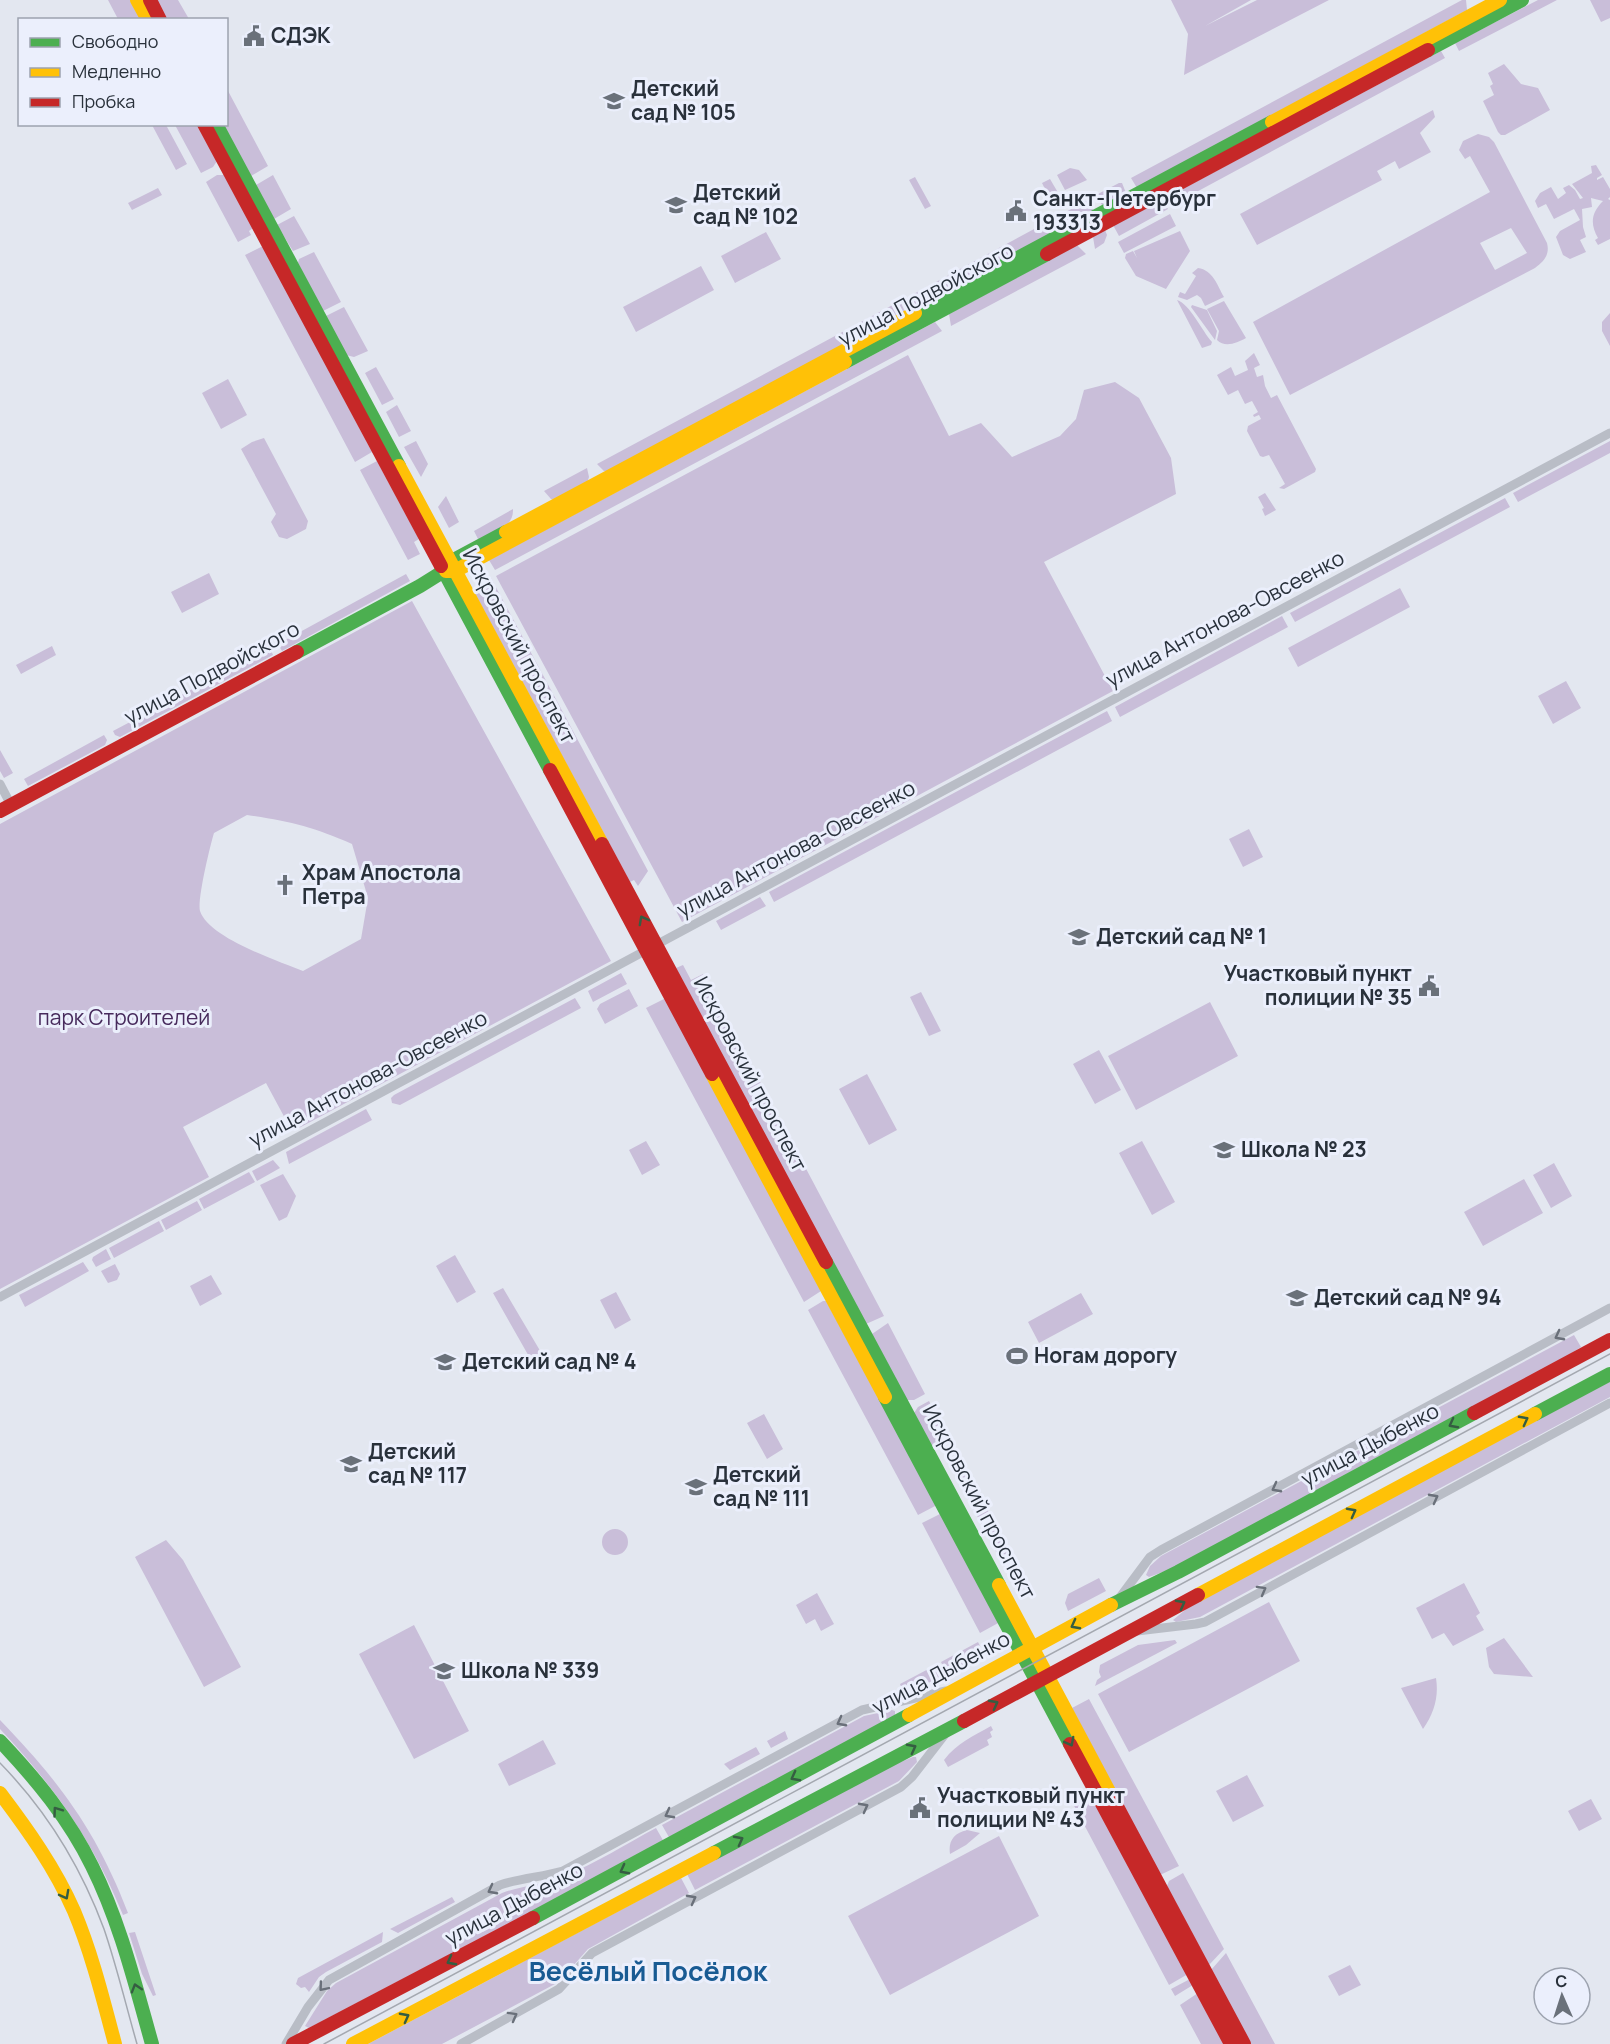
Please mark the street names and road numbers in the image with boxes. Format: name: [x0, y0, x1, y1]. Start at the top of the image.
street label: улица Подвойского: [833, 236, 1018, 352]
street label: Искровский проспект: [457, 543, 583, 748]
street label: улица Антонова-Овсеенко: [1100, 543, 1349, 693]
street label: улица Подвойского: [119, 614, 304, 730]
street label: улица Антонова-Овсеенко: [671, 773, 920, 923]
street label: Искровский проспект: [688, 971, 814, 1176]
street label: улица Антонова-Овсеенко: [243, 1003, 492, 1153]
street label: улица Дыбенко: [1296, 1396, 1443, 1492]
street label: Искровский проспект: [917, 1399, 1043, 1604]
street label: улица Дыбенко: [867, 1624, 1014, 1720]
street label: улица Дыбенко: [440, 1855, 587, 1951]

